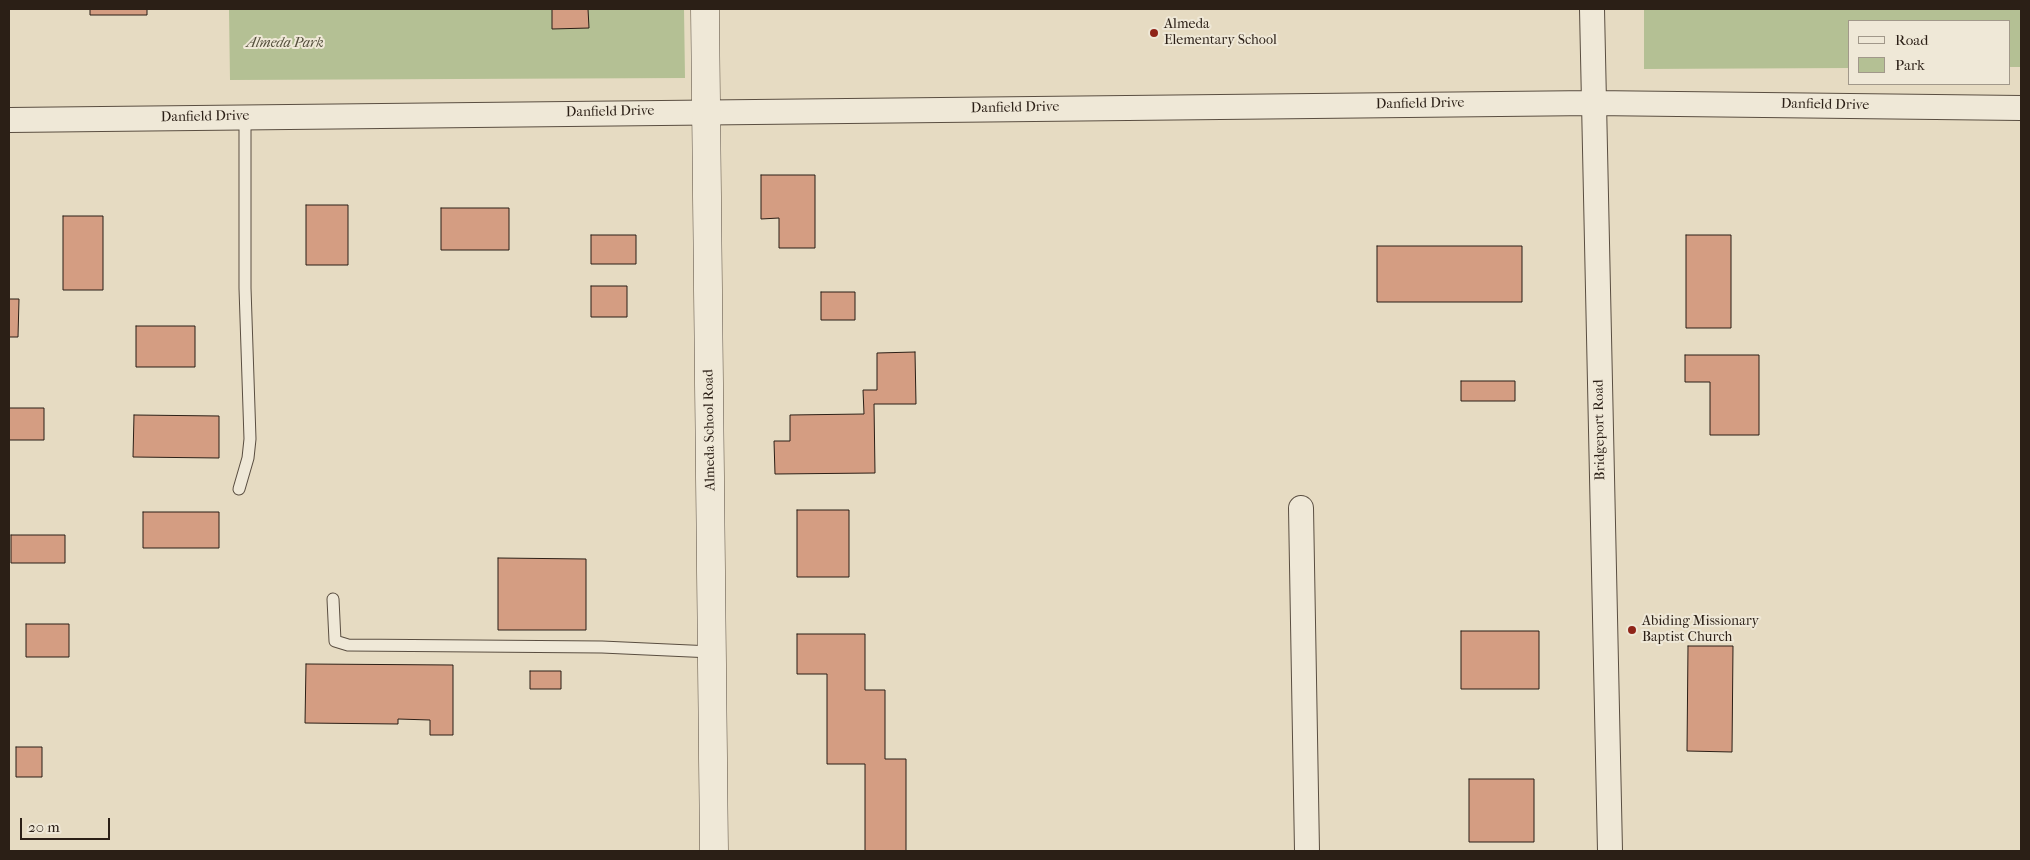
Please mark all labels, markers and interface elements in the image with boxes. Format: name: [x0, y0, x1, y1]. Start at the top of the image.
place label: Almeda Elementary School: [1164, 17, 1277, 49]
legend: [1848, 20, 2010, 85]
marker: Almeda Elementary School: [1148, 27, 1160, 39]
text: Road: [1895, 31, 1928, 49]
park label: Almeda Park: [246, 36, 324, 52]
text: Park: [1895, 56, 1925, 74]
street label: Danfield Drive: [1376, 95, 1464, 113]
street label: Danfield Drive: [1781, 96, 1869, 114]
street label: Danfield Drive: [971, 99, 1059, 117]
street label: Danfield Drive: [566, 103, 654, 121]
street label: Danfield Drive: [161, 108, 249, 126]
street label: Almeda School Road: [701, 369, 719, 491]
street label: Bridgeport Road: [1591, 379, 1609, 481]
place label: Abiding Missionary Baptist Church: [1642, 614, 1759, 646]
marker: Abiding Missionary Baptist Church: [1626, 624, 1638, 636]
scale bar: [22, 808, 112, 840]
text: 20 m: [28, 818, 60, 836]

